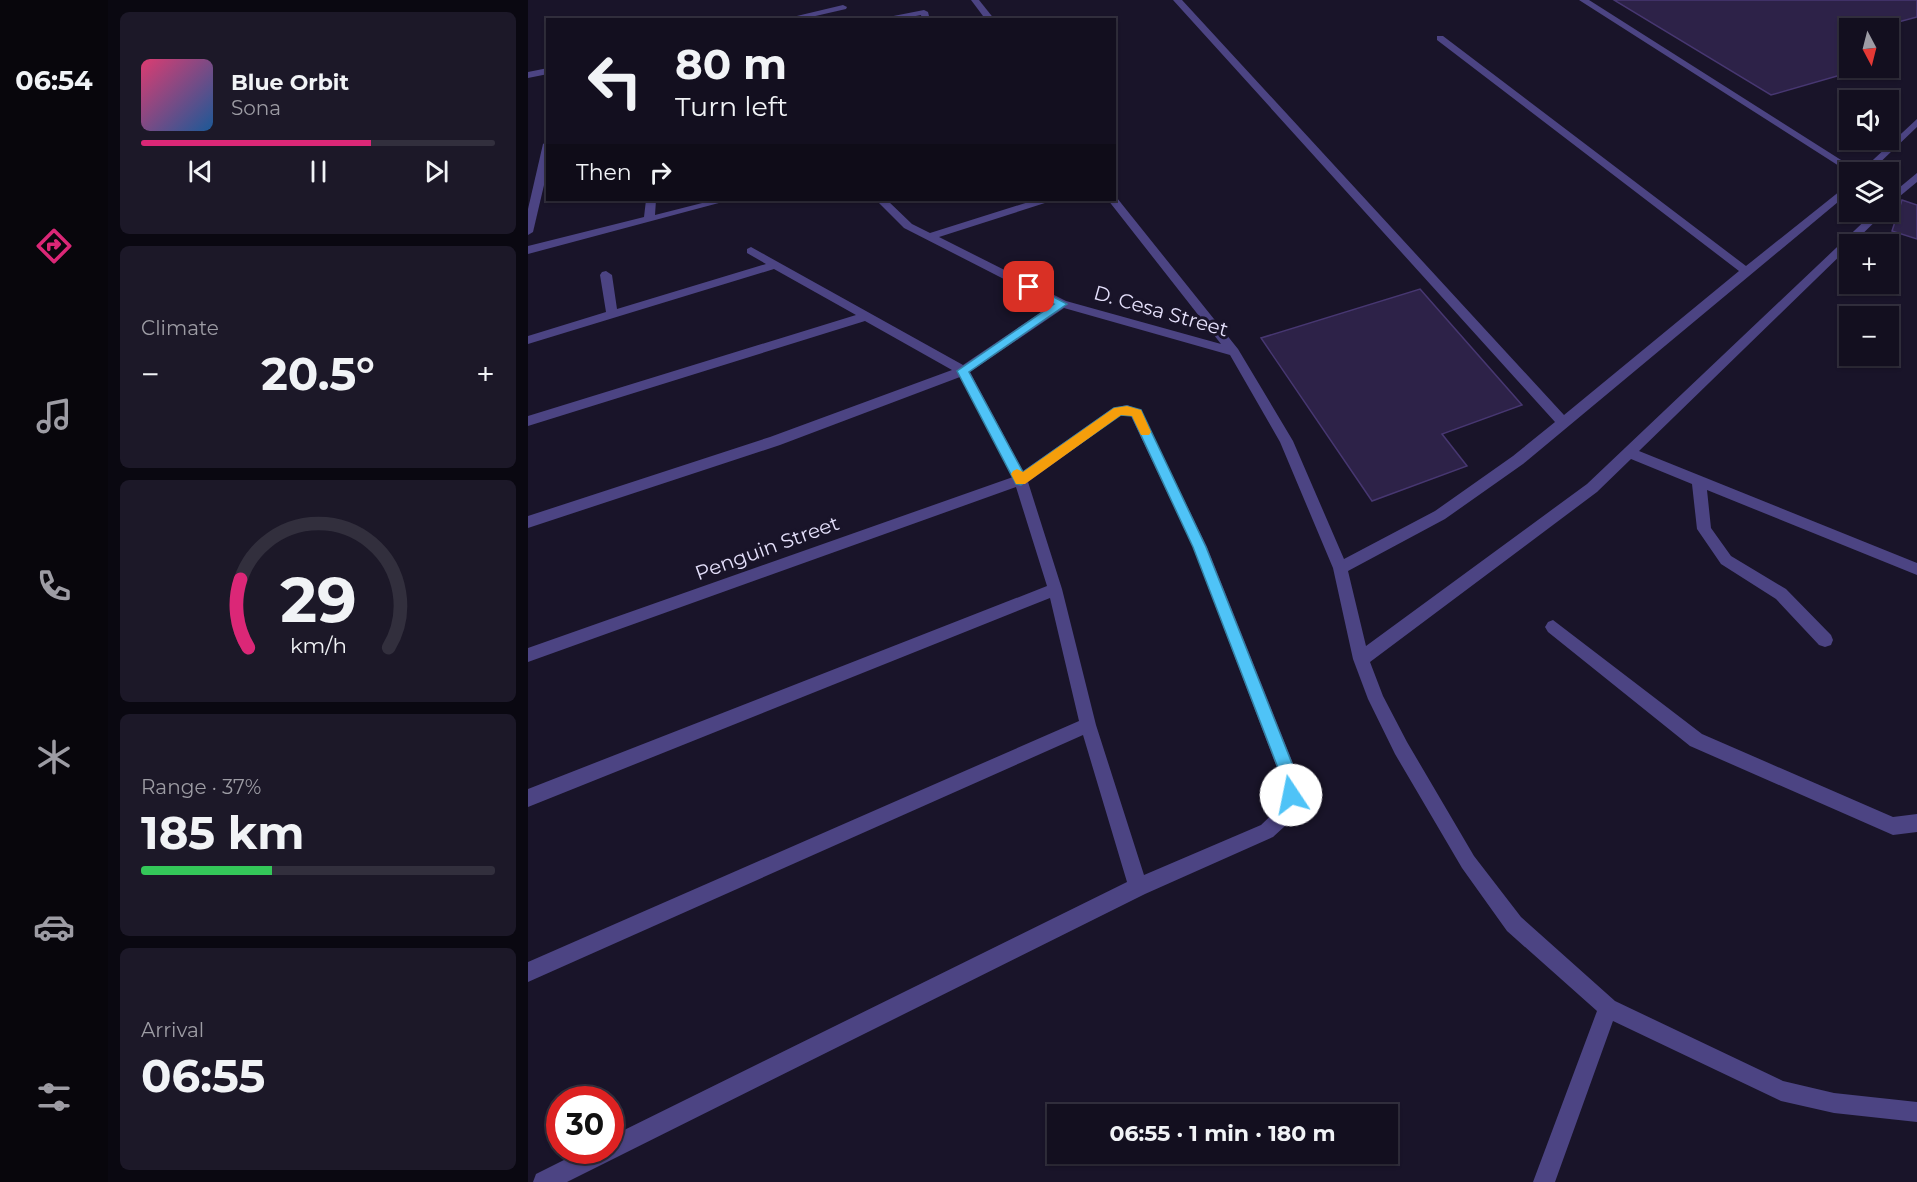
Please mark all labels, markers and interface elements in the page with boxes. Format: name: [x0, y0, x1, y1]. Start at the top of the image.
north arrow: [1839, 18, 1899, 78]
map controls: [1839, 18, 1899, 366]
text: 80 m: [675, 38, 787, 90]
icon: left: [576, 42, 654, 120]
text: 06:54: [15, 64, 93, 97]
text: Blue Orbit: [231, 69, 349, 96]
text: Turn left: [675, 90, 788, 123]
button: sound: [1839, 90, 1899, 150]
text: Sona: [231, 96, 281, 120]
icon: previous: [184, 155, 217, 188]
icon: pause: [302, 155, 335, 188]
icon: next: [420, 155, 453, 188]
icon: right: [644, 156, 677, 189]
text: Then: [576, 159, 632, 186]
button: layers: [1839, 162, 1899, 222]
icon: directions: [33, 225, 75, 267]
button: +: [1839, 234, 1899, 294]
pin: [1003, 261, 1054, 312]
icon: arrive: [1012, 270, 1045, 303]
street label: D. Cesa Street: [1091, 280, 1231, 342]
button: −: [1839, 306, 1899, 366]
text: Climate: [141, 316, 219, 340]
text: 20.5°: [261, 346, 375, 401]
text: −: [141, 354, 160, 394]
text: +: [476, 354, 495, 394]
icon: music: [33, 395, 75, 437]
street label: Penguin Street: [692, 511, 842, 585]
text: 29: [280, 562, 356, 638]
icon: phone: [33, 565, 75, 607]
text: km/h: [289, 632, 347, 658]
icon: climate: [33, 736, 75, 778]
position arrow: [1259, 763, 1323, 827]
text: Range · 37%: [141, 775, 261, 799]
text: 185 km: [141, 805, 304, 860]
icon: car: [33, 906, 75, 948]
text: Arrival: [141, 1018, 204, 1042]
text: 06:55: [141, 1048, 265, 1103]
icon: filters: [33, 1076, 75, 1118]
speed limit sign: 30: [546, 1086, 624, 1164]
text: 06:55 · 1 min · 180 m: [1109, 1120, 1336, 1147]

